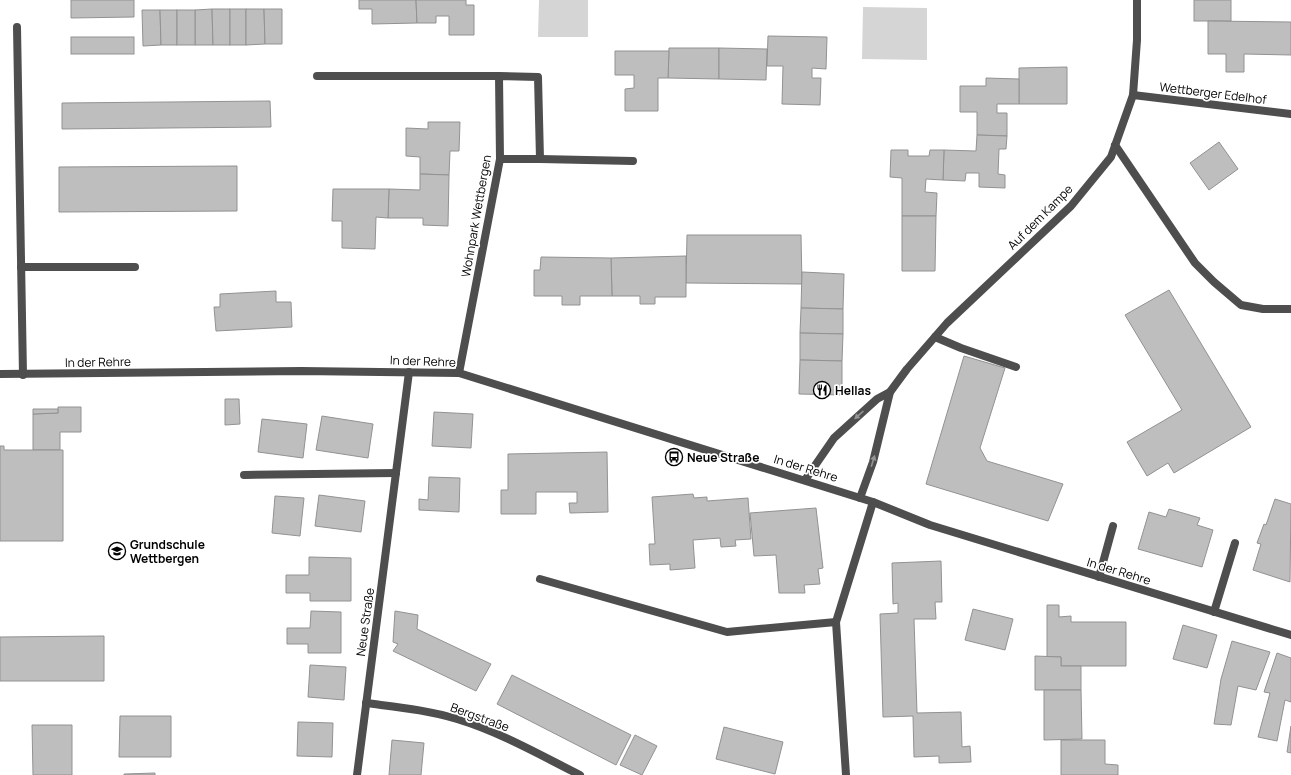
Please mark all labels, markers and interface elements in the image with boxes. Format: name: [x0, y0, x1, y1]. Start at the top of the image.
street label: Wettberger Edelhof: [1159, 78, 1268, 108]
street label: Wohnpark Wettbergen: [457, 153, 495, 279]
street label: Auf dem Kampe: [1004, 181, 1076, 253]
street label: In der Rehre: [390, 351, 456, 371]
street label: In der Rehre: [65, 353, 131, 371]
restaurant icon: Hellas: [812, 380, 832, 400]
place label: Hellas: [835, 382, 872, 399]
one-way arrow: [854, 411, 864, 420]
bus stop icon: Neue Straße: [664, 447, 684, 467]
place label: Neue Straße: [687, 449, 759, 466]
street label: In der Rehre: [772, 450, 840, 486]
one-way arrow: [870, 455, 876, 467]
place label: Grundschule Wettbergen: [130, 536, 205, 567]
school or university icon: Grundschule Wettbergen: [107, 541, 127, 561]
street label: In der Rehre: [1085, 553, 1153, 589]
street label: Neue Straße: [352, 587, 378, 657]
street label: Bergstraße: [448, 698, 512, 736]

